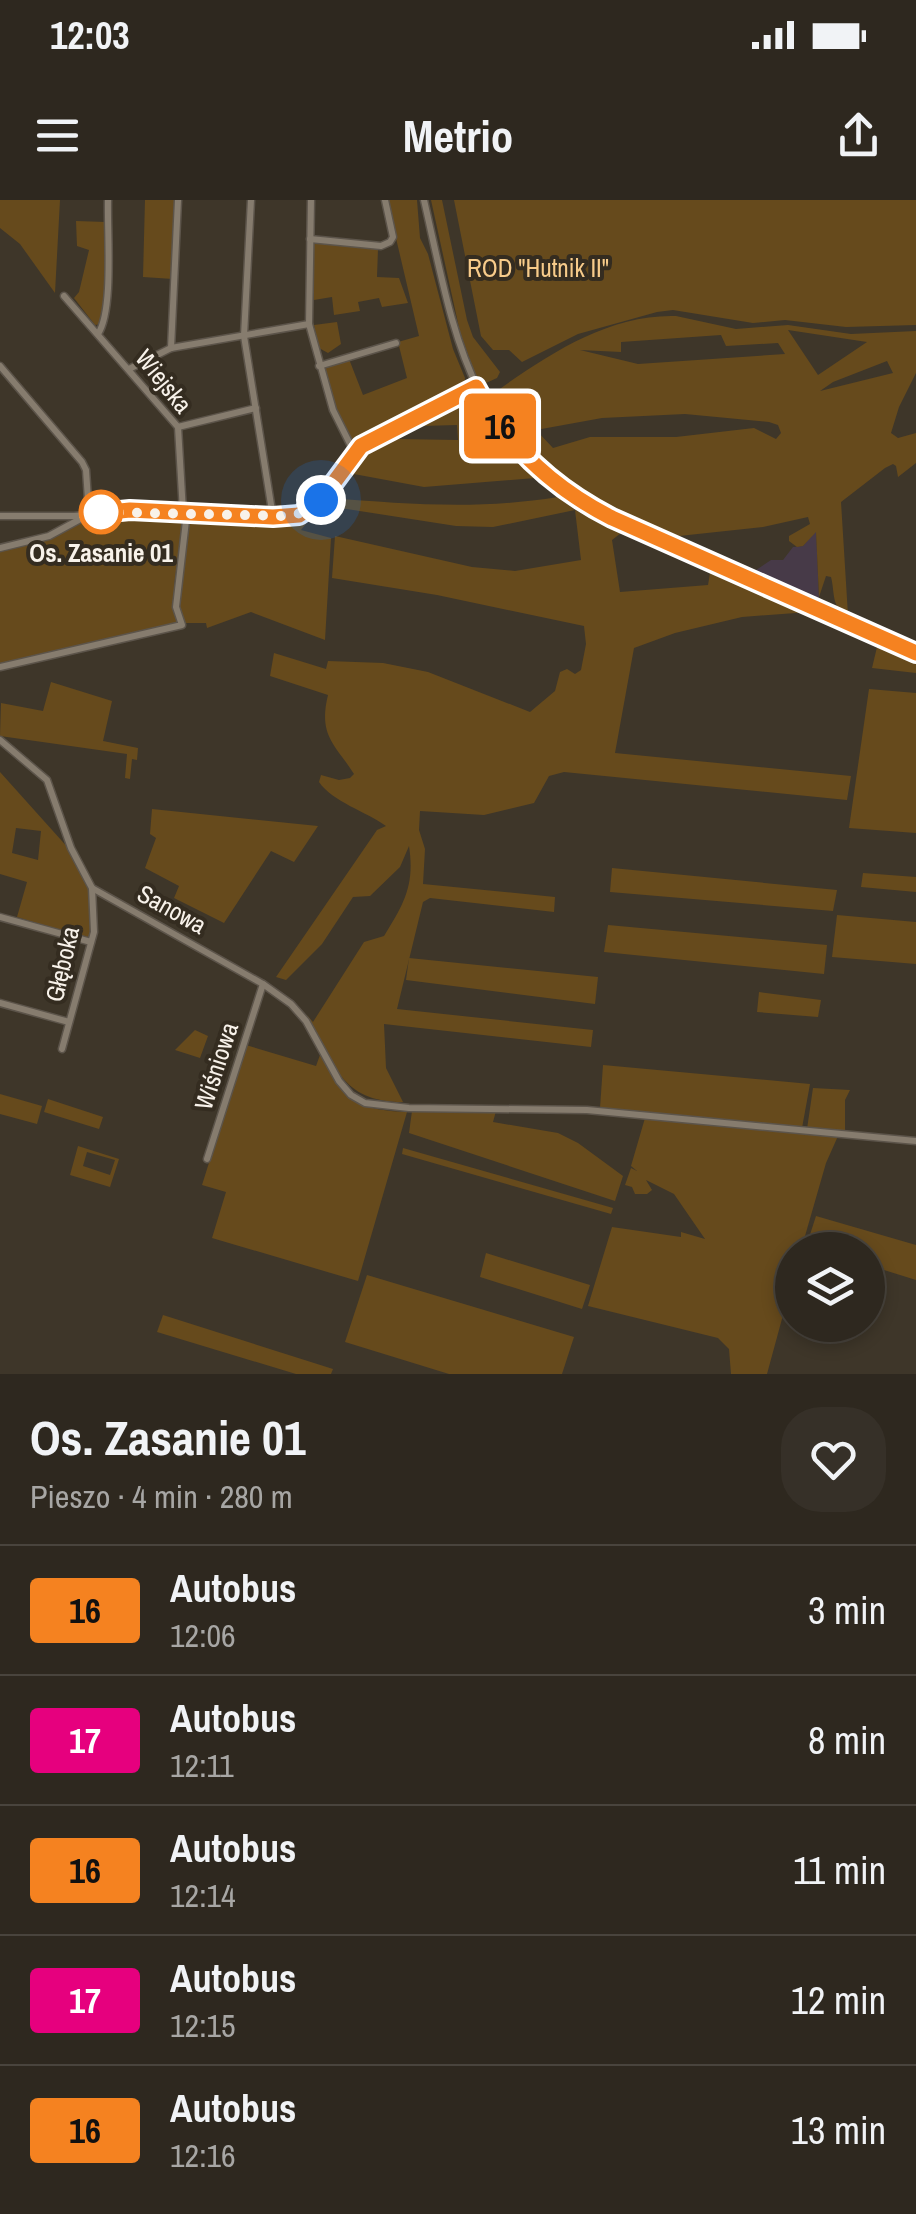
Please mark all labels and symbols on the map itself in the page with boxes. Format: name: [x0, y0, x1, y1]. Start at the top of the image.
park label: ROD "Hutnik II": [467, 251, 609, 285]
street label: Wiejska: [128, 342, 201, 420]
line badge: 16: [455, 394, 545, 458]
your location: [296, 475, 346, 525]
marker: Os. Zasanie 01: [80, 491, 122, 533]
place label: Os. Zasanie 01: [29, 536, 173, 570]
street label: Sanowa: [131, 876, 213, 942]
street label: Głęboka: [37, 922, 87, 1005]
street label: Wiśniowa: [186, 1017, 246, 1114]

